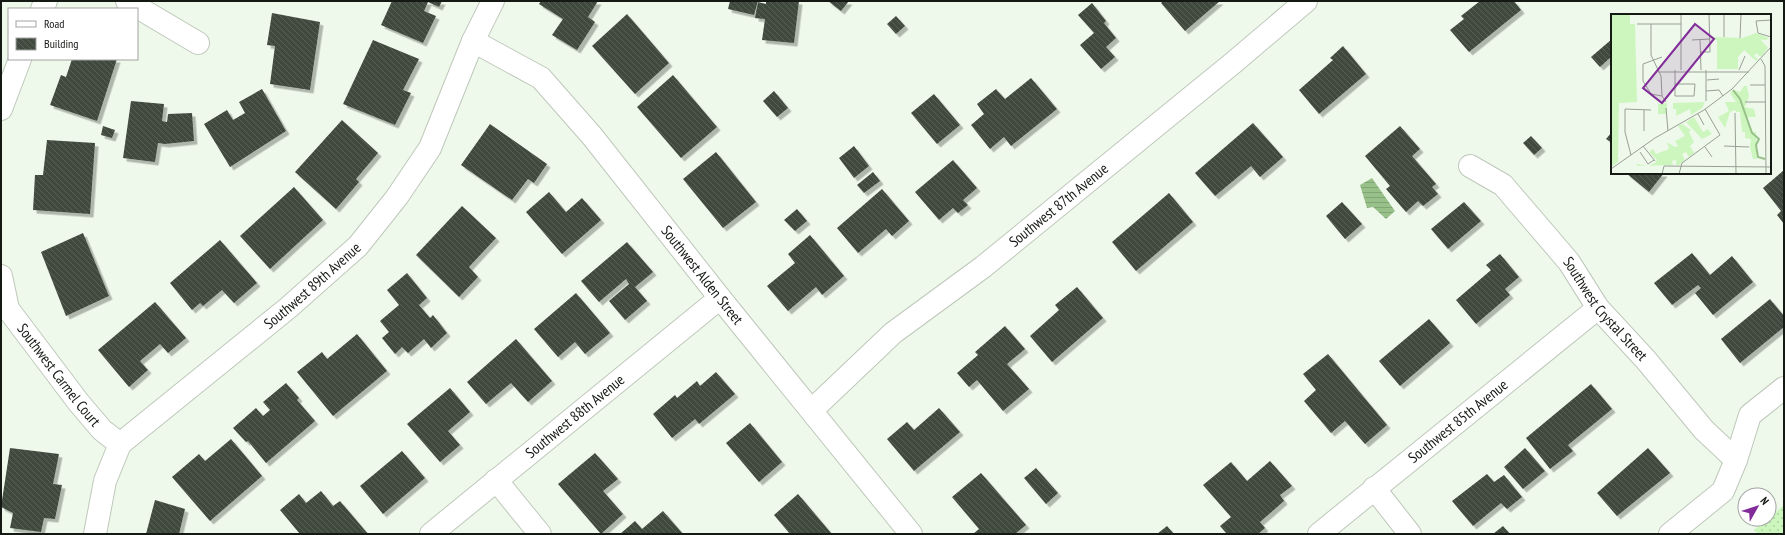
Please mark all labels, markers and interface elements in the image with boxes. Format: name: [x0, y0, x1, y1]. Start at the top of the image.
legend: [8, 8, 138, 60]
inset map: [1611, 14, 1771, 174]
text: Road: [44, 16, 64, 31]
text: Building: [44, 36, 79, 51]
street label: Southwest 87th Avenue: [1005, 159, 1112, 251]
street label: Southwest Alden Street: [657, 221, 748, 328]
street label: Southwest 89th Avenue: [260, 238, 365, 333]
street label: Southwest Crystal Street: [1560, 252, 1652, 365]
street label: Southwest Carmel Court: [13, 320, 105, 430]
street label: Southwest 88th Avenue: [521, 370, 628, 462]
street label: Southwest 85th Avenue: [1404, 375, 1511, 467]
north arrow: [1737, 487, 1777, 527]
text: N: [1757, 494, 1772, 507]

